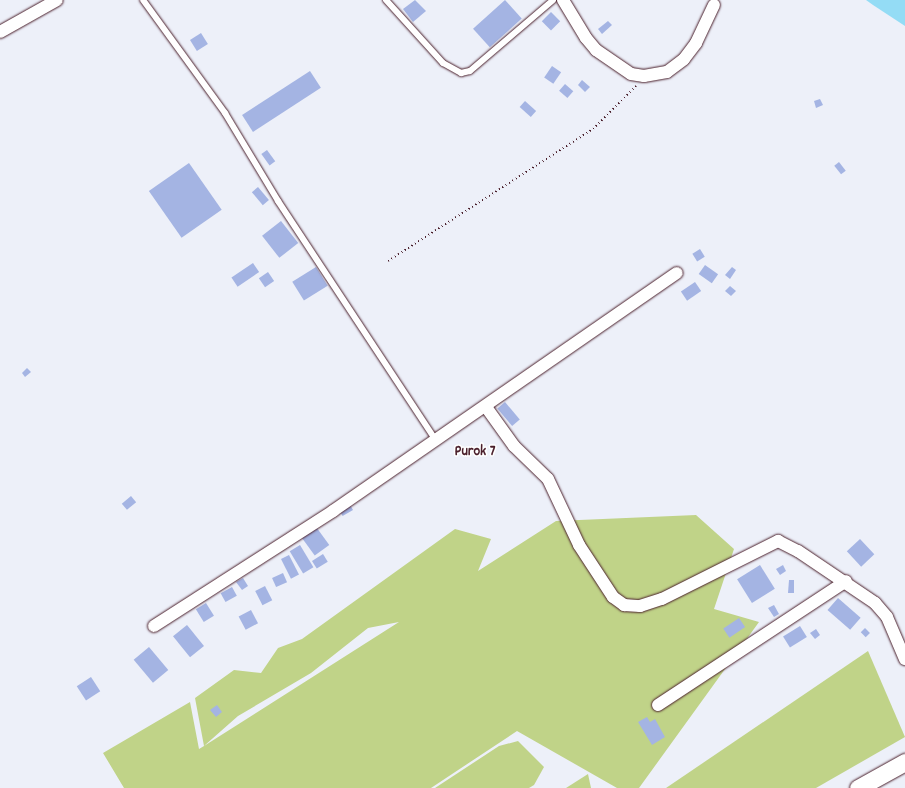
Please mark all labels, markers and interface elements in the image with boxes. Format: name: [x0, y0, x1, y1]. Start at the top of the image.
district label: Purok 7: [455, 444, 495, 462]

